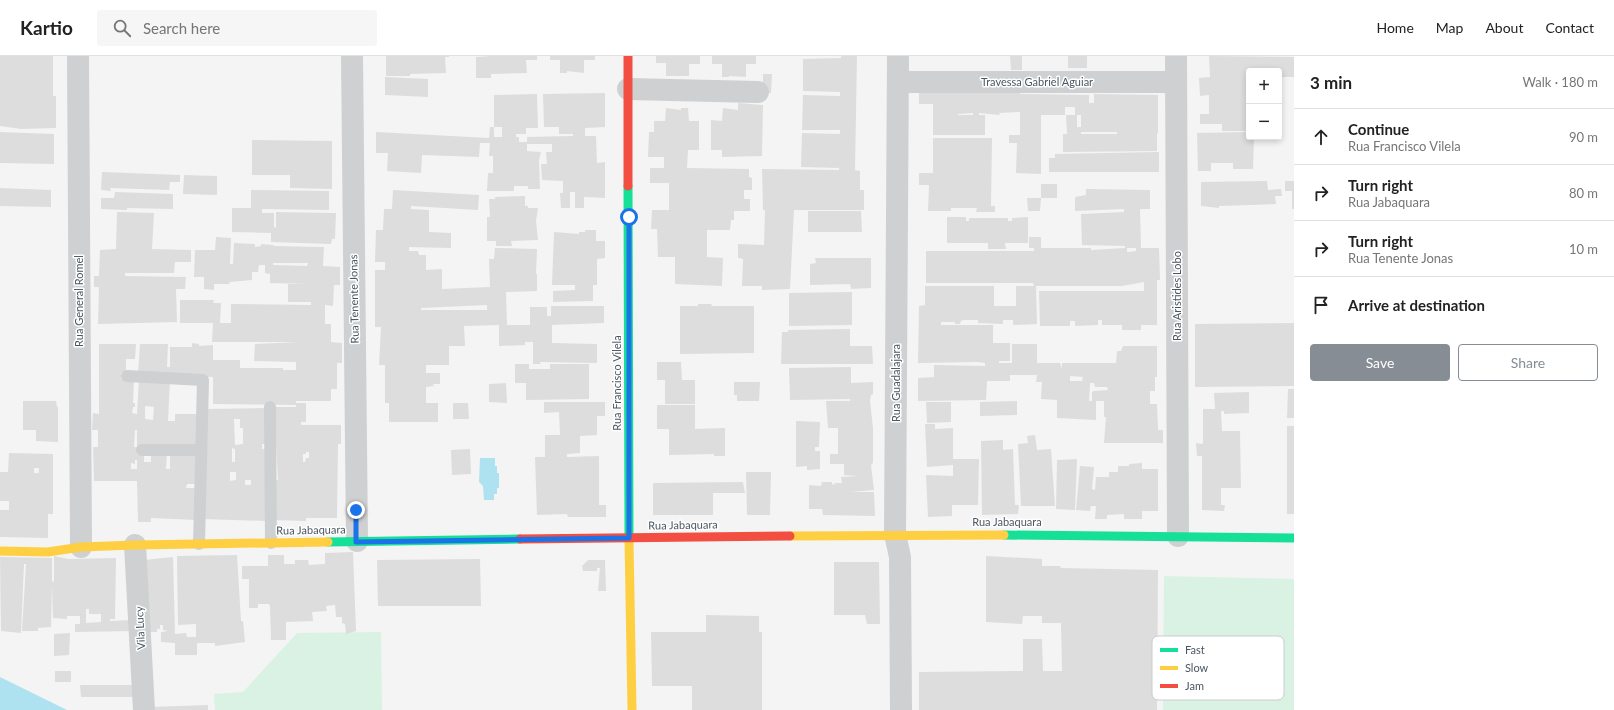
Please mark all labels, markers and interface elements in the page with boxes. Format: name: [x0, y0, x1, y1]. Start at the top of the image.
search box: [97, 10, 377, 46]
text: Kartio: [20, 16, 73, 39]
icon: search: [111, 17, 133, 39]
text: Search here: [143, 19, 220, 37]
text: Home: [1376, 19, 1414, 36]
text: Map: [1436, 19, 1463, 36]
text: About: [1485, 19, 1523, 36]
text: Contact: [1545, 19, 1594, 36]
map controls: [1246, 68, 1282, 140]
button: +: [1246, 68, 1282, 104]
text: 3 min: [1310, 72, 1352, 93]
text: Walk · 180 m: [1522, 74, 1598, 90]
street label: Travessa Gabriel Aguiar: [981, 75, 1093, 88]
button: −: [1246, 104, 1282, 140]
text: Continue: [1348, 120, 1409, 138]
icon: ahead: [1310, 126, 1332, 148]
text: 90 m: [1569, 129, 1598, 145]
text: Rua Francisco Vilela: [1348, 138, 1461, 154]
text: Turn right: [1348, 176, 1413, 194]
icon: right: [1310, 182, 1332, 204]
text: 80 m: [1569, 185, 1598, 201]
text: Rua Jabaquara: [1348, 194, 1430, 210]
route start: [620, 208, 638, 226]
text: Turn right: [1348, 232, 1413, 250]
icon: right: [1310, 238, 1332, 260]
text: 10 m: [1569, 241, 1598, 257]
text: Rua Tenente Jonas: [1348, 250, 1453, 266]
street label: Rua Aristides Lobo: [1170, 251, 1183, 341]
street label: Rua Tenente Jonas: [346, 254, 361, 344]
street label: Rua General Romel: [72, 255, 85, 347]
icon: arrive: [1310, 294, 1332, 316]
text: Arrive at destination: [1348, 296, 1485, 314]
street label: Rua Francisco Vilela: [610, 335, 623, 431]
street label: Rua Guadalajara: [889, 344, 902, 422]
button: Save: [1310, 344, 1450, 381]
button: Share: [1458, 344, 1598, 381]
route end: [347, 501, 365, 519]
street label: Rua Jabaquara: [972, 515, 1042, 528]
street label: Rua Jabaquara: [648, 517, 718, 532]
street label: Rua Jabaquara: [276, 522, 346, 537]
street label: Vila Lucy: [132, 606, 147, 650]
legend: [1152, 636, 1284, 700]
text: Fast: [1185, 643, 1205, 656]
text: Slow: [1185, 661, 1209, 674]
text: Jam: [1185, 679, 1204, 692]

